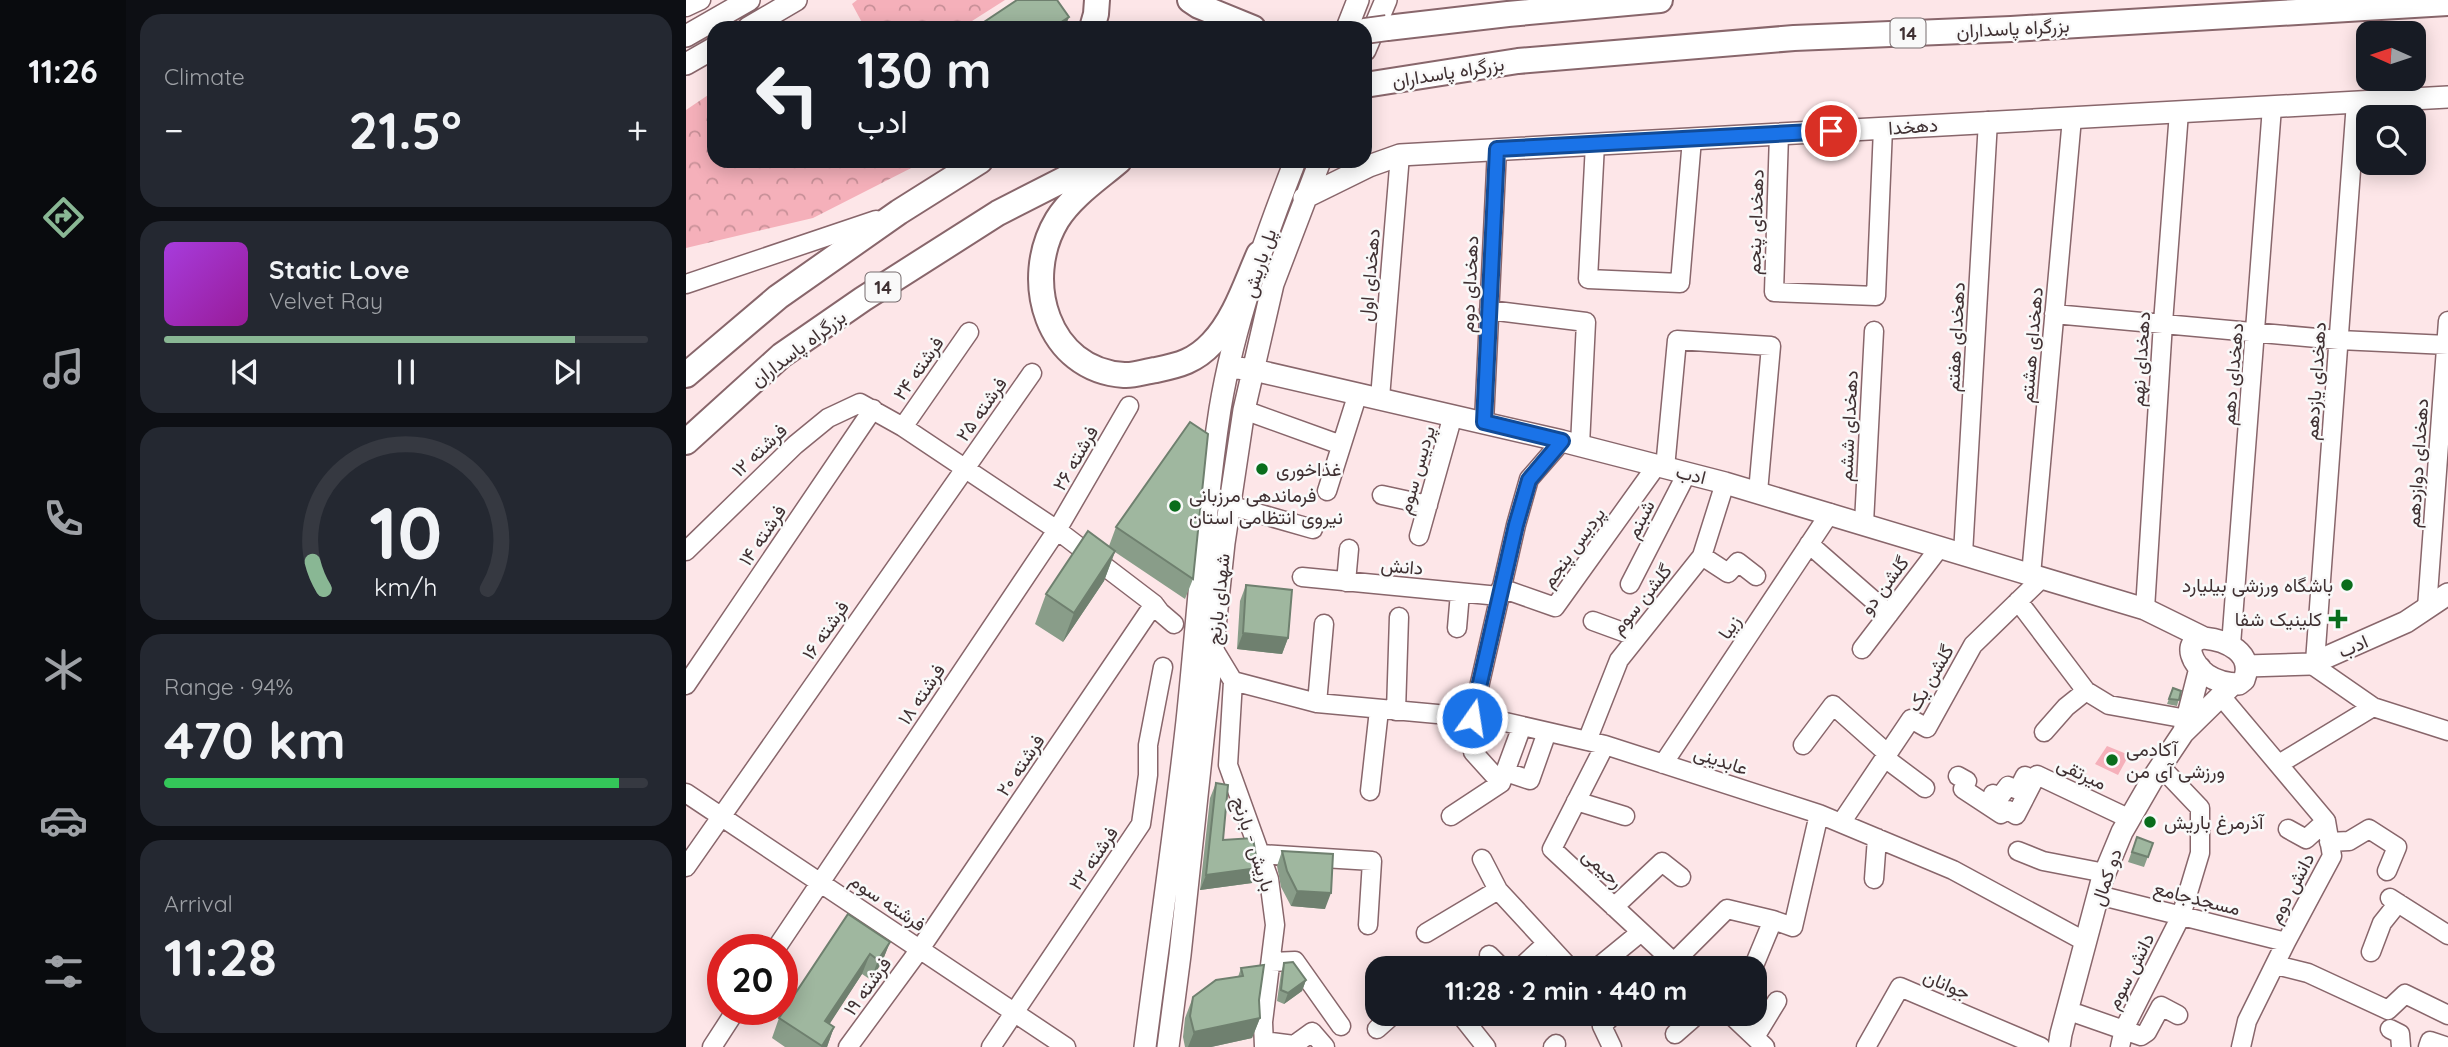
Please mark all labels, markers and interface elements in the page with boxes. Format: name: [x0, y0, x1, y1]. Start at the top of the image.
street label: بزرگراه پاسداران: [1956, 13, 2070, 45]
road number: 14: [1890, 18, 1926, 48]
north arrow: [2356, 21, 2426, 91]
map controls: [2356, 21, 2426, 175]
text: 130 m: [857, 39, 991, 100]
icon: left: [742, 49, 833, 140]
text: 11:26: [28, 51, 98, 91]
street label: بزرگراه پاسداران: [1390, 51, 1506, 95]
text: Climate: [164, 62, 245, 91]
text: 21.5°: [349, 97, 462, 162]
text: ادب: [857, 101, 908, 141]
pin: [1801, 101, 1861, 161]
button: search: [2356, 105, 2426, 175]
text: −: [164, 106, 184, 154]
text: +: [627, 106, 648, 154]
icon: arrive: [1812, 112, 1850, 150]
street label: دهخدا: [1887, 112, 1939, 140]
street label: دهخدای پنجم: [1741, 169, 1771, 275]
icon: directions: [39, 193, 88, 242]
street label: پل باریش: [1237, 226, 1283, 301]
street label: دهخدای اول: [1353, 227, 1385, 323]
street label: دهخدای دوم: [1454, 235, 1485, 333]
text: Static Love: [269, 253, 410, 286]
road number: 14: [866, 272, 900, 302]
street label: دهخدای هفتم: [1940, 282, 1971, 393]
text: Velvet Ray: [269, 286, 383, 315]
street label: دهخدای هشتم: [2014, 286, 2049, 404]
street label: بزرگراه پاسداران: [746, 304, 852, 393]
street label: دهخدای نهم: [2125, 311, 2156, 407]
street label: دهخدای یازدهم: [2299, 321, 2332, 441]
street label: دهخدای دهم: [2216, 322, 2249, 426]
street label: فرشته ۲۴: [887, 331, 949, 405]
icon: music: [39, 344, 88, 393]
icon: previous: [226, 353, 264, 391]
icon: pause: [387, 353, 425, 391]
icon: next: [548, 353, 586, 391]
street label: دهخدای ششم: [1833, 370, 1864, 482]
street label: ۲۵ فرشته: [950, 372, 1012, 446]
street label: دهخدای دوازدهم: [2401, 397, 2434, 529]
street label: ۱۲ فرشته: [726, 418, 792, 482]
street label: ۲۶ فرشته: [1047, 421, 1103, 495]
street label: پردیس سوم: [1392, 423, 1442, 518]
place label: غذاخوری: [1276, 457, 1342, 481]
street label: ادب: [1673, 459, 1709, 489]
marker: غذاخوری: [1254, 461, 1270, 477]
place label: فرماندهی مرزبانی نیروی انتظامی استان: [1189, 483, 1343, 529]
text: 10: [369, 487, 443, 578]
icon: phone: [39, 494, 88, 543]
street label: شبنم: [1620, 496, 1661, 543]
marker: فرماندهی مرزبانی نیروی انتظامی استان: [1167, 498, 1183, 514]
street label: ۱۴ فرشته: [733, 500, 791, 570]
street label: پردیس پنجم: [1536, 502, 1612, 593]
street label: گلشن دو: [1854, 551, 1914, 619]
street label: شهدای بارنج: [1201, 552, 1237, 646]
street label: دانش: [1380, 552, 1424, 580]
street label: گلشن سوم: [1605, 559, 1678, 640]
text: km/h: [374, 571, 438, 602]
place label: باشگاه ورزشی بیلیارد: [2182, 573, 2333, 597]
marker: باشگاه ورزشی بیلیارد: [2339, 577, 2355, 593]
street label: ۱۶ فرشته: [796, 596, 854, 664]
place label: کلینیک شفا: [2235, 607, 2322, 631]
marker: کلینیک شفا: [2328, 609, 2348, 629]
street label: زیبا: [1712, 610, 1746, 644]
street label: ادب: [2334, 629, 2372, 663]
street label: گلشن یک: [1901, 640, 1959, 716]
icon: climate: [39, 645, 88, 694]
street label: ۱۸ فرشته: [892, 659, 950, 729]
text: Range · 94%: [164, 672, 293, 701]
position arrow: [1435, 681, 1509, 755]
text: 470 km: [164, 707, 346, 772]
street label: ۲۰ فرشته: [991, 729, 1049, 801]
place label: آکادمی ورزشی آی من: [2126, 737, 2225, 783]
street label: عابدینی: [1691, 740, 1751, 780]
street label: میرتقی: [2053, 751, 2111, 795]
marker: آکادمی ورزشی آی من: [2104, 752, 2120, 768]
street label: باریش - بارنج: [1225, 793, 1281, 895]
icon: car: [39, 796, 88, 845]
place label: آذرمرغ باریش: [2164, 810, 2265, 835]
marker: آذرمرغ باریش: [2142, 814, 2158, 830]
street label: ۲۲ فرشته: [1063, 822, 1123, 894]
street label: رحیمی: [1577, 843, 1629, 893]
street label: دو کمال: [2085, 845, 2127, 909]
street label: دانش دوم: [2262, 849, 2320, 928]
street label: فرشته سوم: [845, 868, 931, 937]
street label: مسجدجامع: [2151, 876, 2243, 922]
text: Arrival: [164, 889, 233, 918]
text: 11:28: [164, 924, 277, 989]
street label: دانش سوم: [2101, 929, 2160, 1014]
speed limit sign: 20: [707, 934, 798, 1025]
icon: filters: [39, 947, 88, 996]
street label: ۱۹ فرشته: [838, 952, 896, 1020]
street label: جوانان: [1920, 963, 1974, 1005]
text: 11:28 · 2 min · 440 m: [1445, 974, 1687, 1007]

